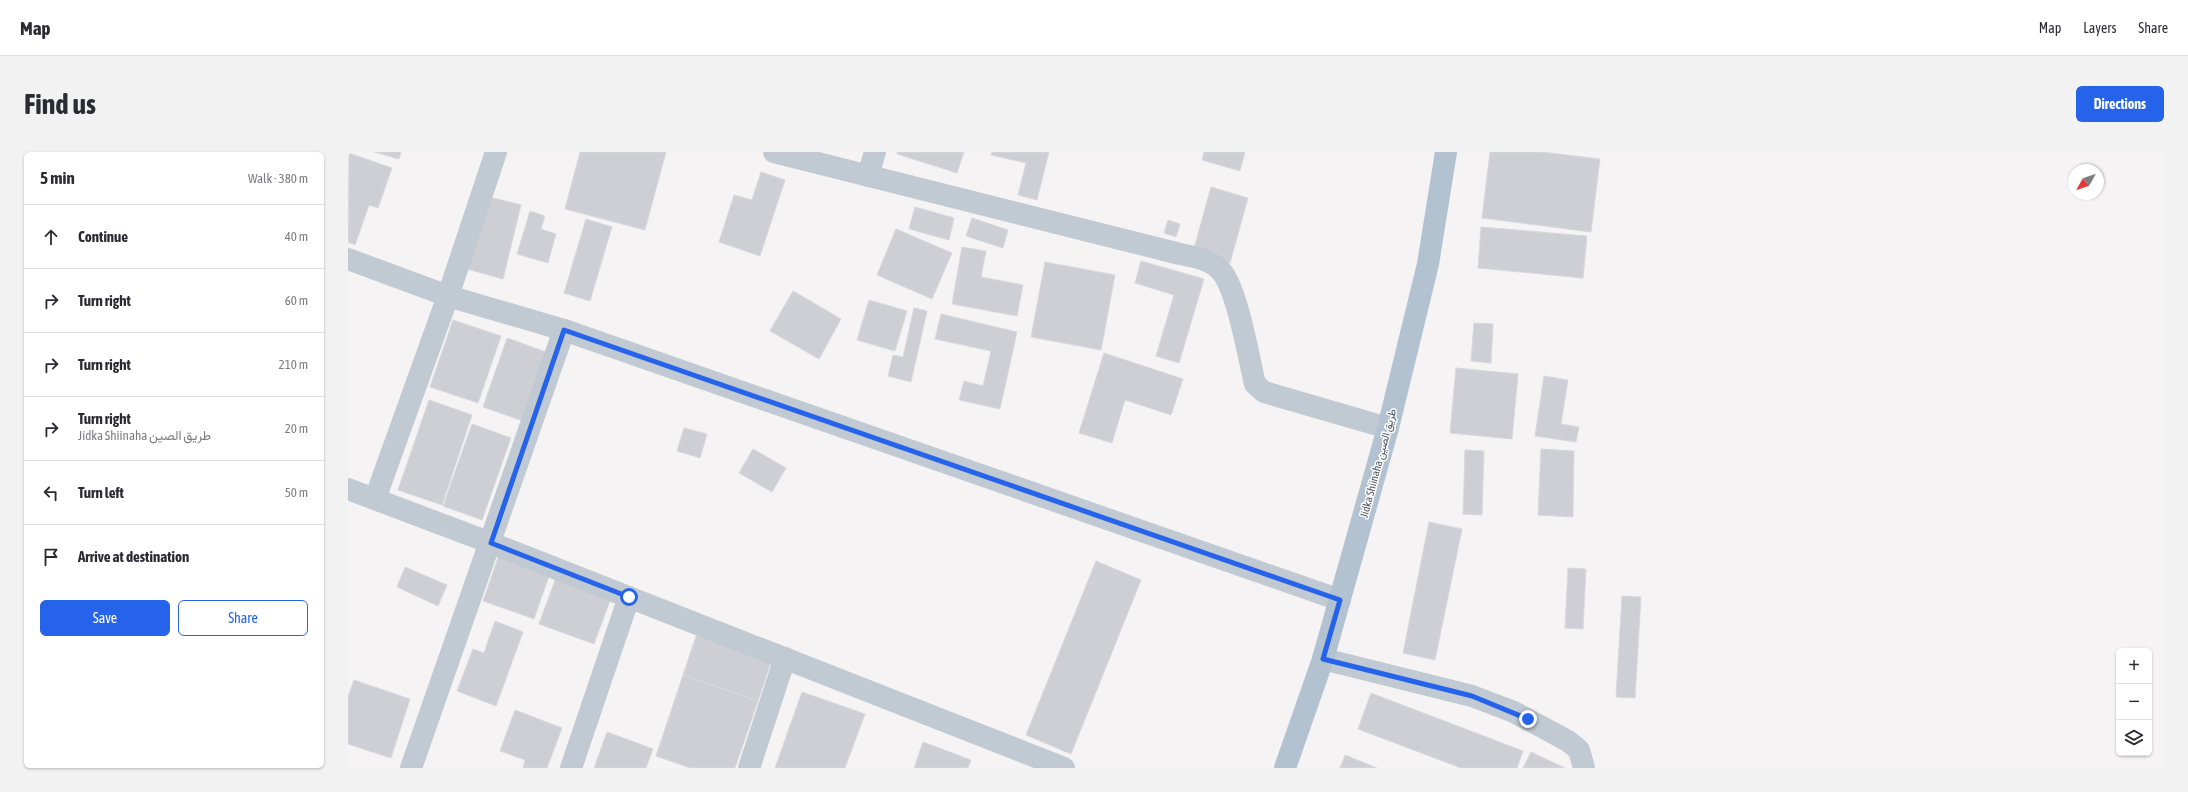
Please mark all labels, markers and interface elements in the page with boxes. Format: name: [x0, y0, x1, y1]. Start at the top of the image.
text: Map: [20, 17, 51, 39]
text: Map: [2039, 20, 2061, 36]
text: Layers: [2083, 20, 2116, 36]
text: Share: [2138, 20, 2168, 36]
button: Directions: [2076, 86, 2164, 122]
text: Find us: [24, 88, 96, 120]
north arrow: [2068, 164, 2104, 200]
text: 5 min: [40, 168, 75, 188]
text: Walk · 380 m: [248, 171, 308, 186]
icon: ahead: [40, 226, 62, 248]
text: Continue: [78, 228, 128, 245]
text: 40 m: [285, 229, 308, 244]
icon: right: [40, 290, 62, 312]
text: Turn right: [78, 292, 131, 309]
text: 60 m: [285, 293, 308, 308]
icon: right: [40, 354, 62, 376]
text: Turn right: [78, 356, 131, 373]
text: 210 m: [279, 357, 308, 372]
street label: Jidka Shiinaha طريق الصين: [1358, 407, 1399, 519]
text: Turn right: [78, 410, 131, 427]
icon: right: [40, 418, 62, 440]
text: 20 m: [285, 421, 308, 436]
text: Jidka Shiinaha طريق الصين: [78, 428, 211, 443]
icon: left: [40, 482, 62, 504]
text: Turn left: [78, 484, 124, 501]
text: 50 m: [285, 485, 308, 500]
icon: arrive: [40, 546, 62, 568]
text: Arrive at destination: [78, 548, 189, 565]
route start: [620, 588, 638, 606]
button: Save: [40, 600, 170, 636]
button: Share: [178, 600, 308, 636]
map controls: [2116, 648, 2152, 756]
button: +: [2116, 648, 2152, 684]
button: −: [2116, 684, 2152, 720]
route end: [1519, 710, 1537, 728]
button: layers: [2116, 720, 2152, 756]

